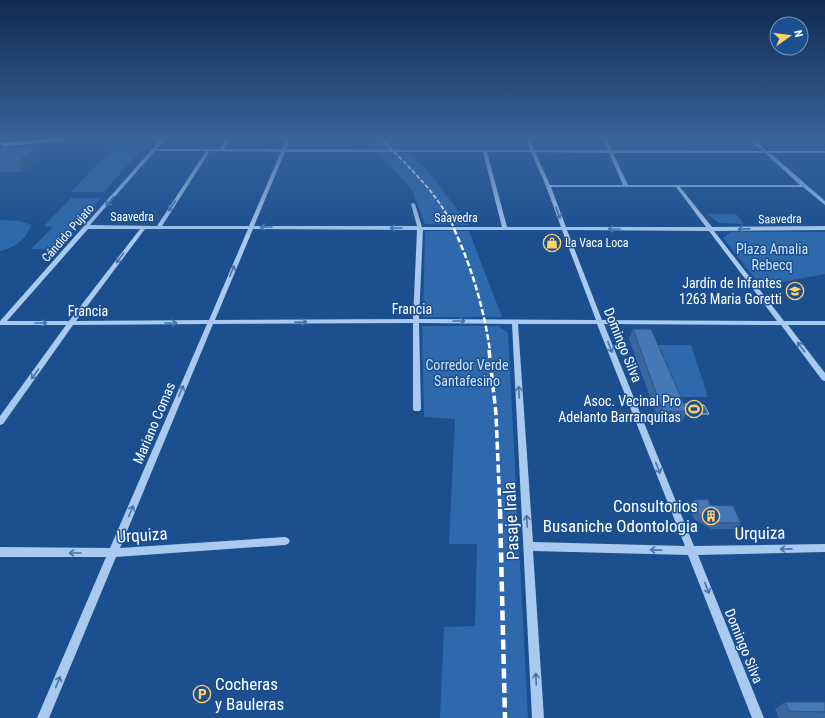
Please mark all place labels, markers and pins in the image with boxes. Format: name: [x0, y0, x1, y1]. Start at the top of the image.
shop icon: La Vaca Loca: [542, 233, 562, 253]
place label: La Vaca Loca: [565, 236, 629, 250]
place label: Jardín de Infantes 1263 Maria Goretti: [679, 275, 782, 307]
school or university icon: Jardín de Infantes 1263 Maria Goretti: [785, 281, 805, 301]
place label: Asoc. Vecinal Pro Adelanto Barranquitas: [558, 393, 681, 425]
sports icon: Asoc. Vecinal Pro Adelanto Barranquitas: [684, 399, 704, 419]
place label: Consultorios Busaniche Odontologia: [543, 496, 698, 536]
building icon: Consultorios Busaniche Odontologia: [701, 506, 721, 526]
place label: Cocheras y Bauleras: [215, 674, 284, 714]
parking icon: Cocheras y Bauleras: [192, 684, 212, 704]

